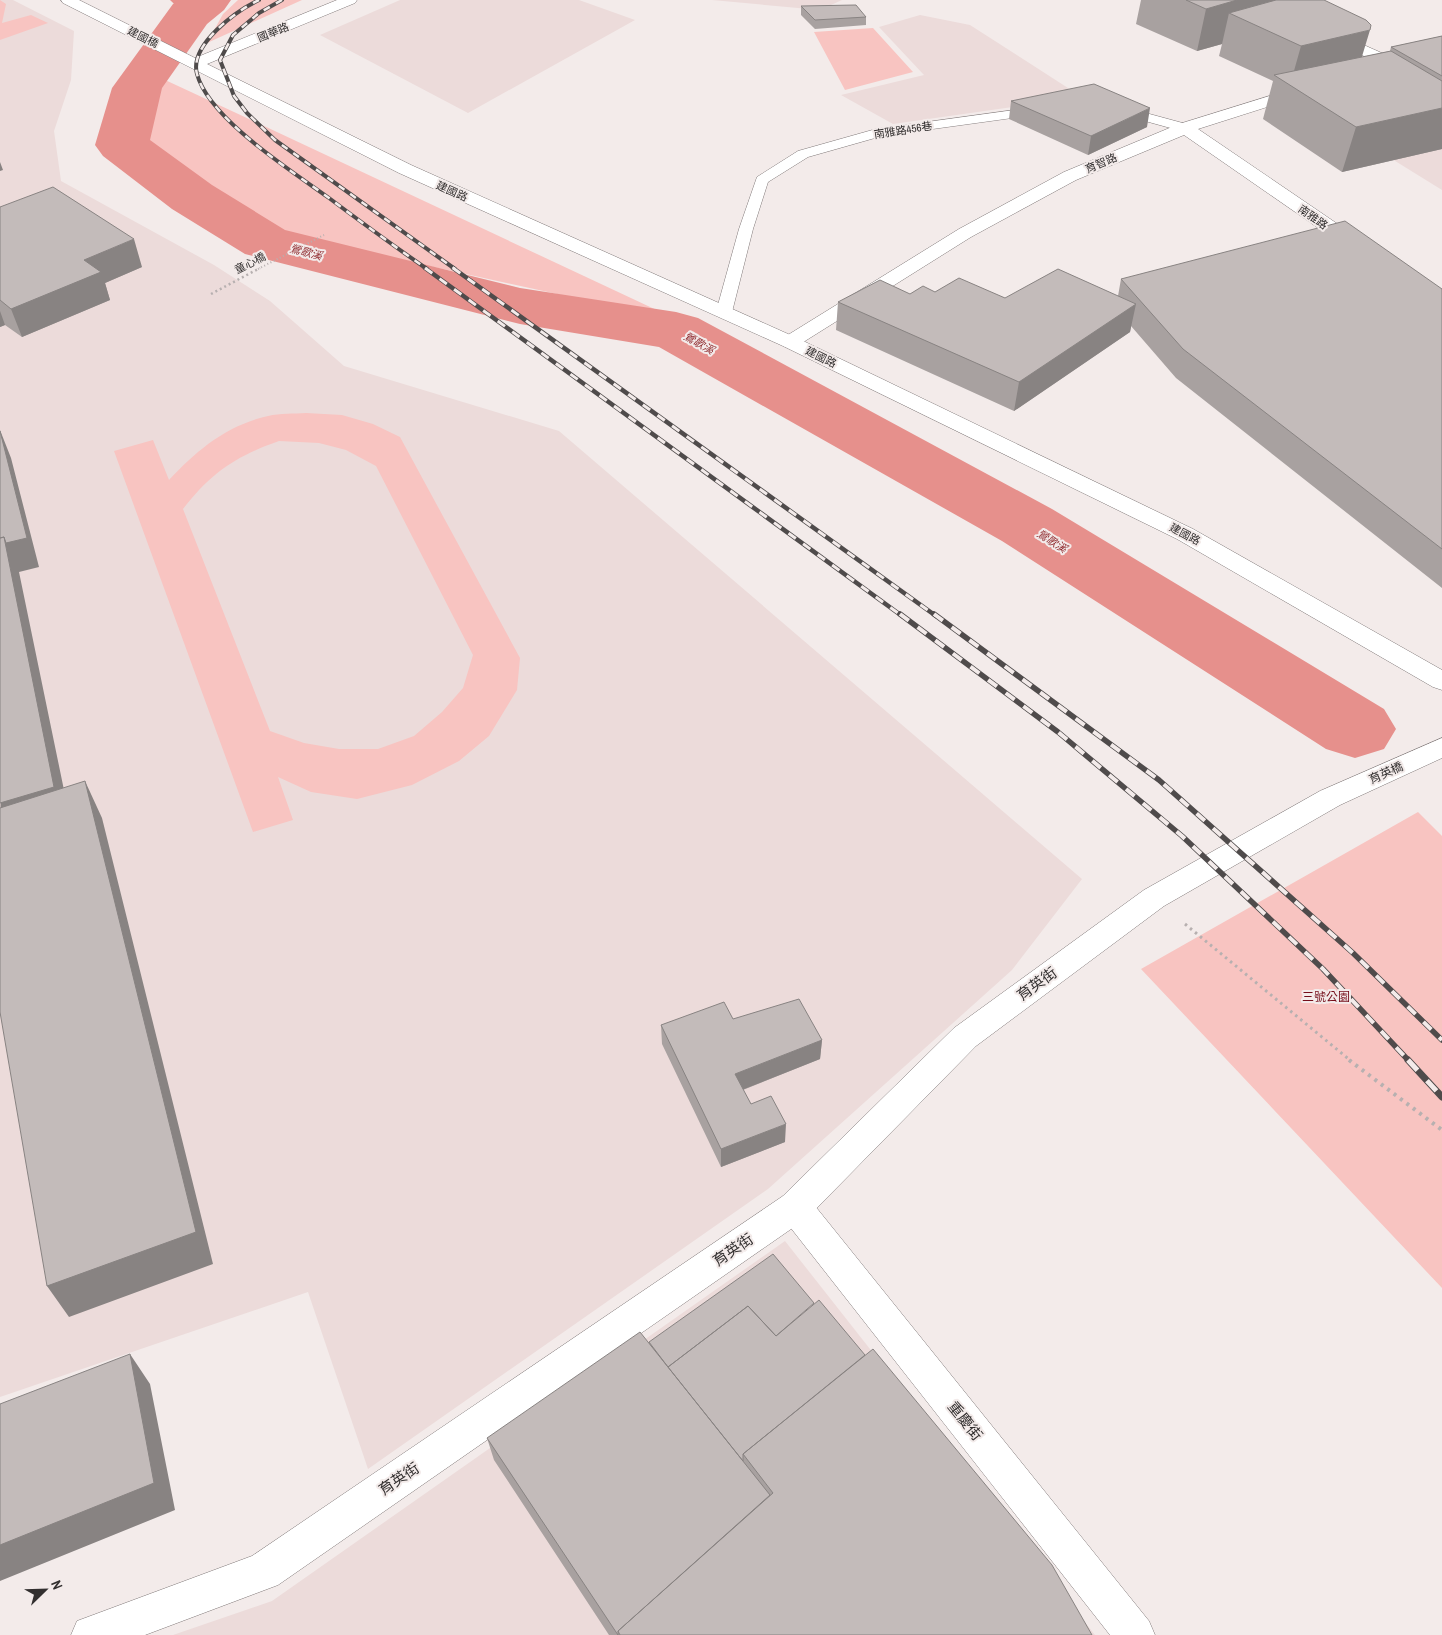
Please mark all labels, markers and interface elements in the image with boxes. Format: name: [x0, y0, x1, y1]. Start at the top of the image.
street label: 國華路: [255, 19, 291, 45]
street label: 建國橋: [125, 23, 161, 51]
street label: 南雅路456巷: [873, 118, 933, 142]
street label: 育智路: [1083, 150, 1119, 176]
street label: 建國路: [434, 178, 470, 204]
street label: 南雅路: [1295, 202, 1331, 232]
water label: 鶯歌溪: [288, 241, 326, 263]
street label: 童心橋: [232, 249, 268, 277]
water label: 鶯歌溪: [681, 329, 719, 358]
street label: 建國路: [803, 343, 839, 371]
street label: 建國路: [1167, 520, 1203, 548]
water label: 鶯歌溪: [1034, 526, 1071, 557]
street label: 育英橋: [1366, 758, 1406, 788]
street label: 育英街: [1012, 962, 1061, 1005]
park label: 三號公園: [1302, 989, 1350, 1005]
street label: 育英街: [708, 1228, 757, 1271]
street label: 重慶街: [943, 1397, 988, 1445]
street label: 育英街: [374, 1457, 423, 1500]
north arrow: [20, 1565, 70, 1615]
text: N: [47, 1578, 67, 1592]

